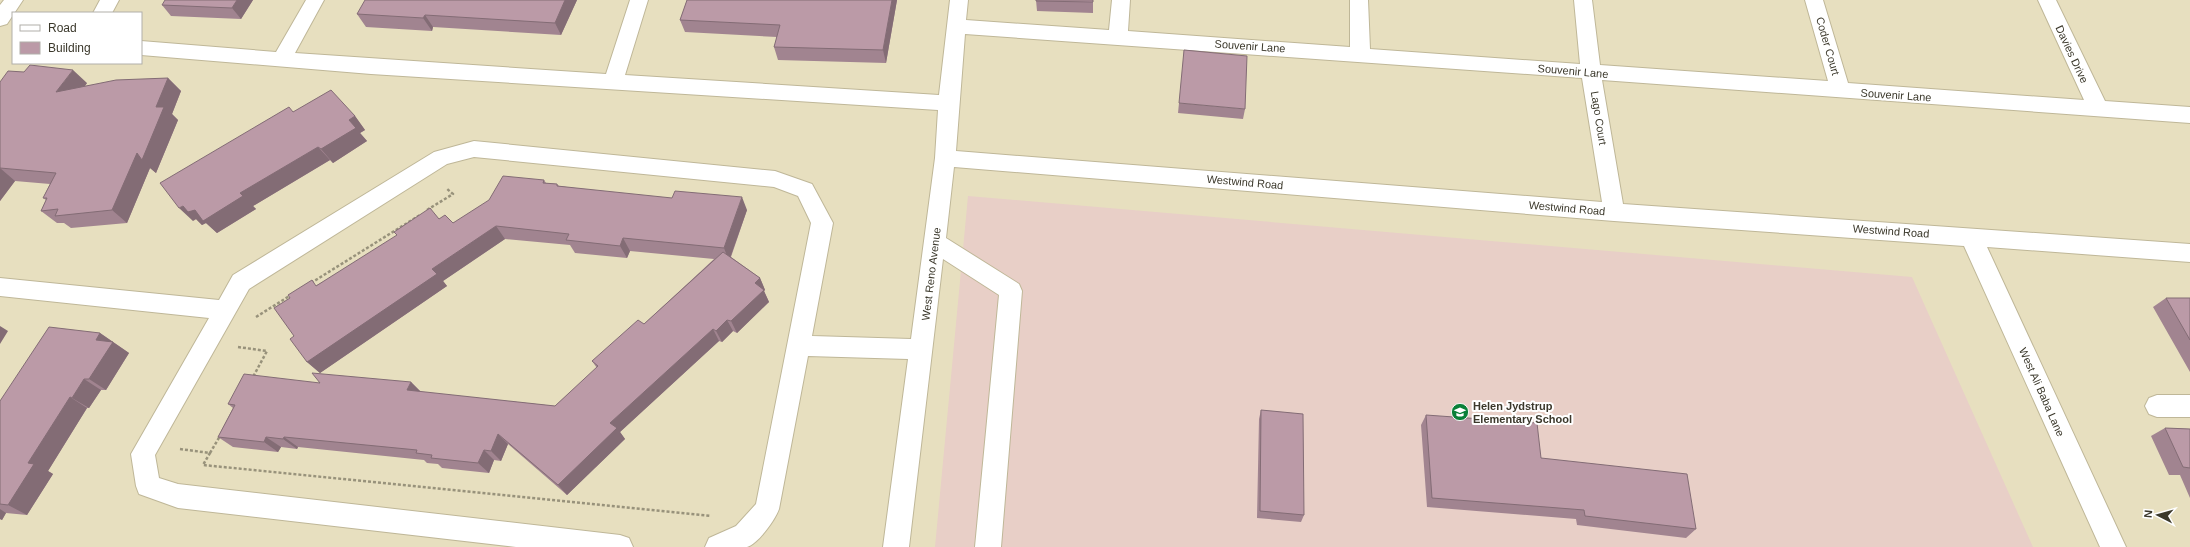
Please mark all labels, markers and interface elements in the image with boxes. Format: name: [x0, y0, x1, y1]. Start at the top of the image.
legend: [12, 12, 142, 64]
street label: Coder Court: [1814, 16, 1842, 76]
text: Road: [48, 21, 77, 35]
street label: Davies Drive: [2053, 23, 2091, 85]
street label: Souvenir Lane: [1214, 38, 1286, 54]
text: Building: [48, 41, 91, 55]
street label: Souvenir Lane: [1537, 62, 1609, 80]
street label: Souvenir Lane: [1860, 87, 1932, 103]
street label: Lago Court: [1589, 90, 1609, 146]
street label: Westwind Road: [1206, 173, 1284, 191]
street label: Westwind Road: [1528, 199, 1606, 217]
street label: Westwind Road: [1852, 222, 1930, 240]
street label: West Reno Avenue: [919, 227, 943, 321]
street label: West Ali Baba Lane: [2017, 346, 2067, 438]
place label: Helen Jydstrup Elementary School: [1473, 400, 1572, 425]
school or university icon: Helen Jydstrup Elementary School: [1450, 402, 1470, 422]
north arrow: [2138, 495, 2178, 535]
text: N: [2142, 509, 2154, 519]

